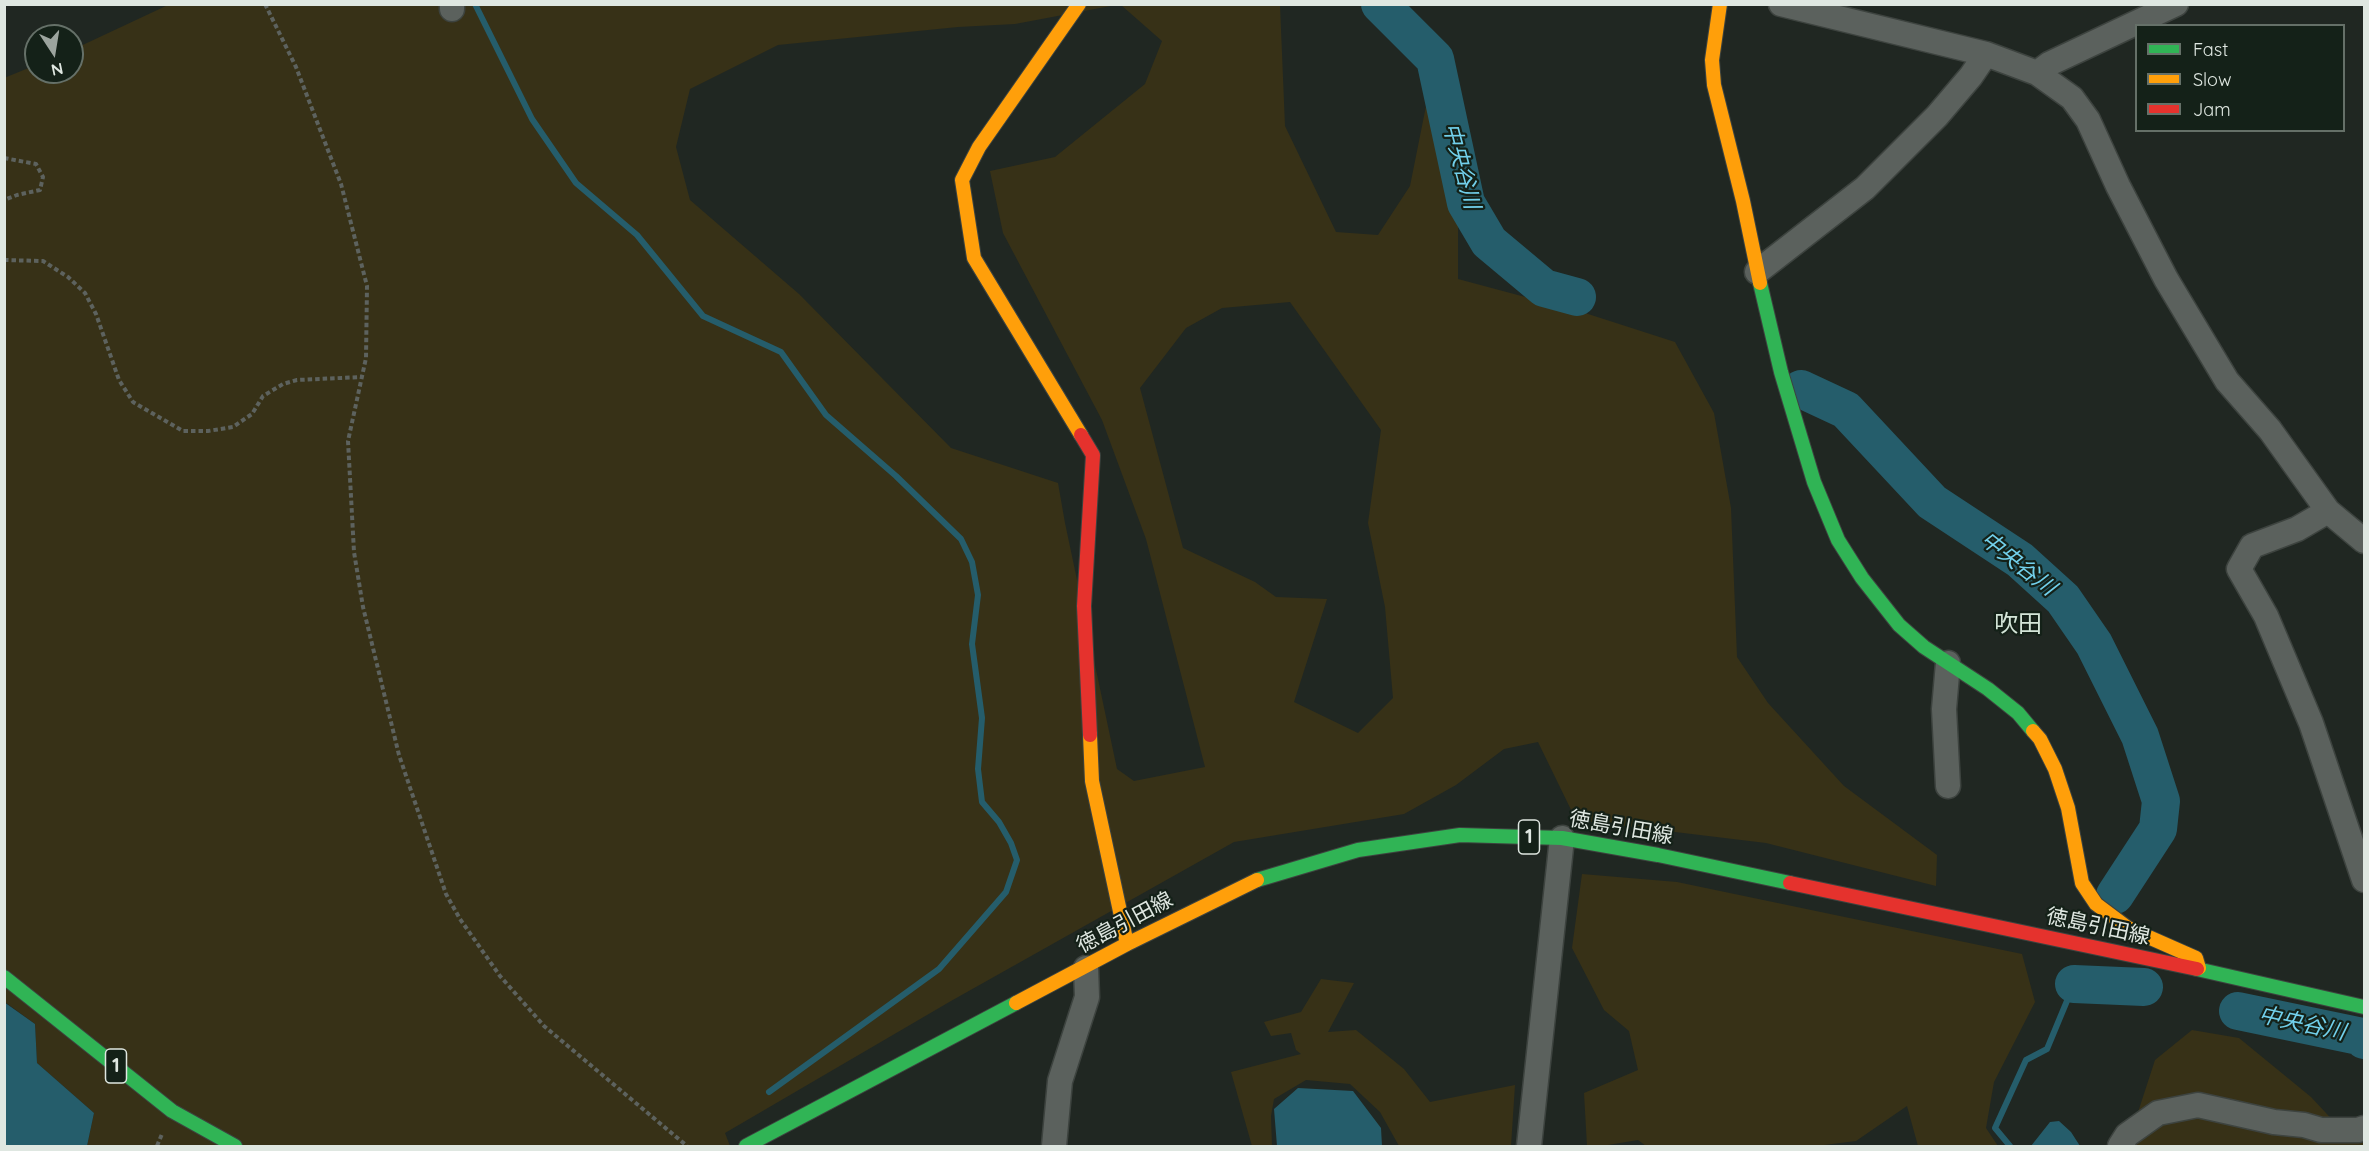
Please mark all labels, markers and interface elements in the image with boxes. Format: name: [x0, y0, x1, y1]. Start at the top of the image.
north arrow: [24, 24, 84, 84]
legend: [2135, 24, 2345, 132]
text: Fast: [2193, 38, 2228, 61]
text: N: [50, 59, 65, 81]
text: Slow: [2193, 68, 2231, 91]
text: Jam: [2193, 98, 2231, 121]
water label: 中央谷川: [1437, 120, 1485, 212]
water label: 中央谷川: [1975, 527, 2061, 601]
district label: 吹田: [1994, 611, 2042, 639]
street label: 徳島引田線: [1567, 806, 1675, 850]
road number: 1: [1518, 820, 1540, 854]
street label: 徳島引田線: [1073, 887, 1177, 959]
street label: 徳島引田線: [2044, 904, 2152, 950]
water label: 中央谷川: [2256, 1002, 2348, 1046]
road number: 1: [106, 1049, 126, 1083]

